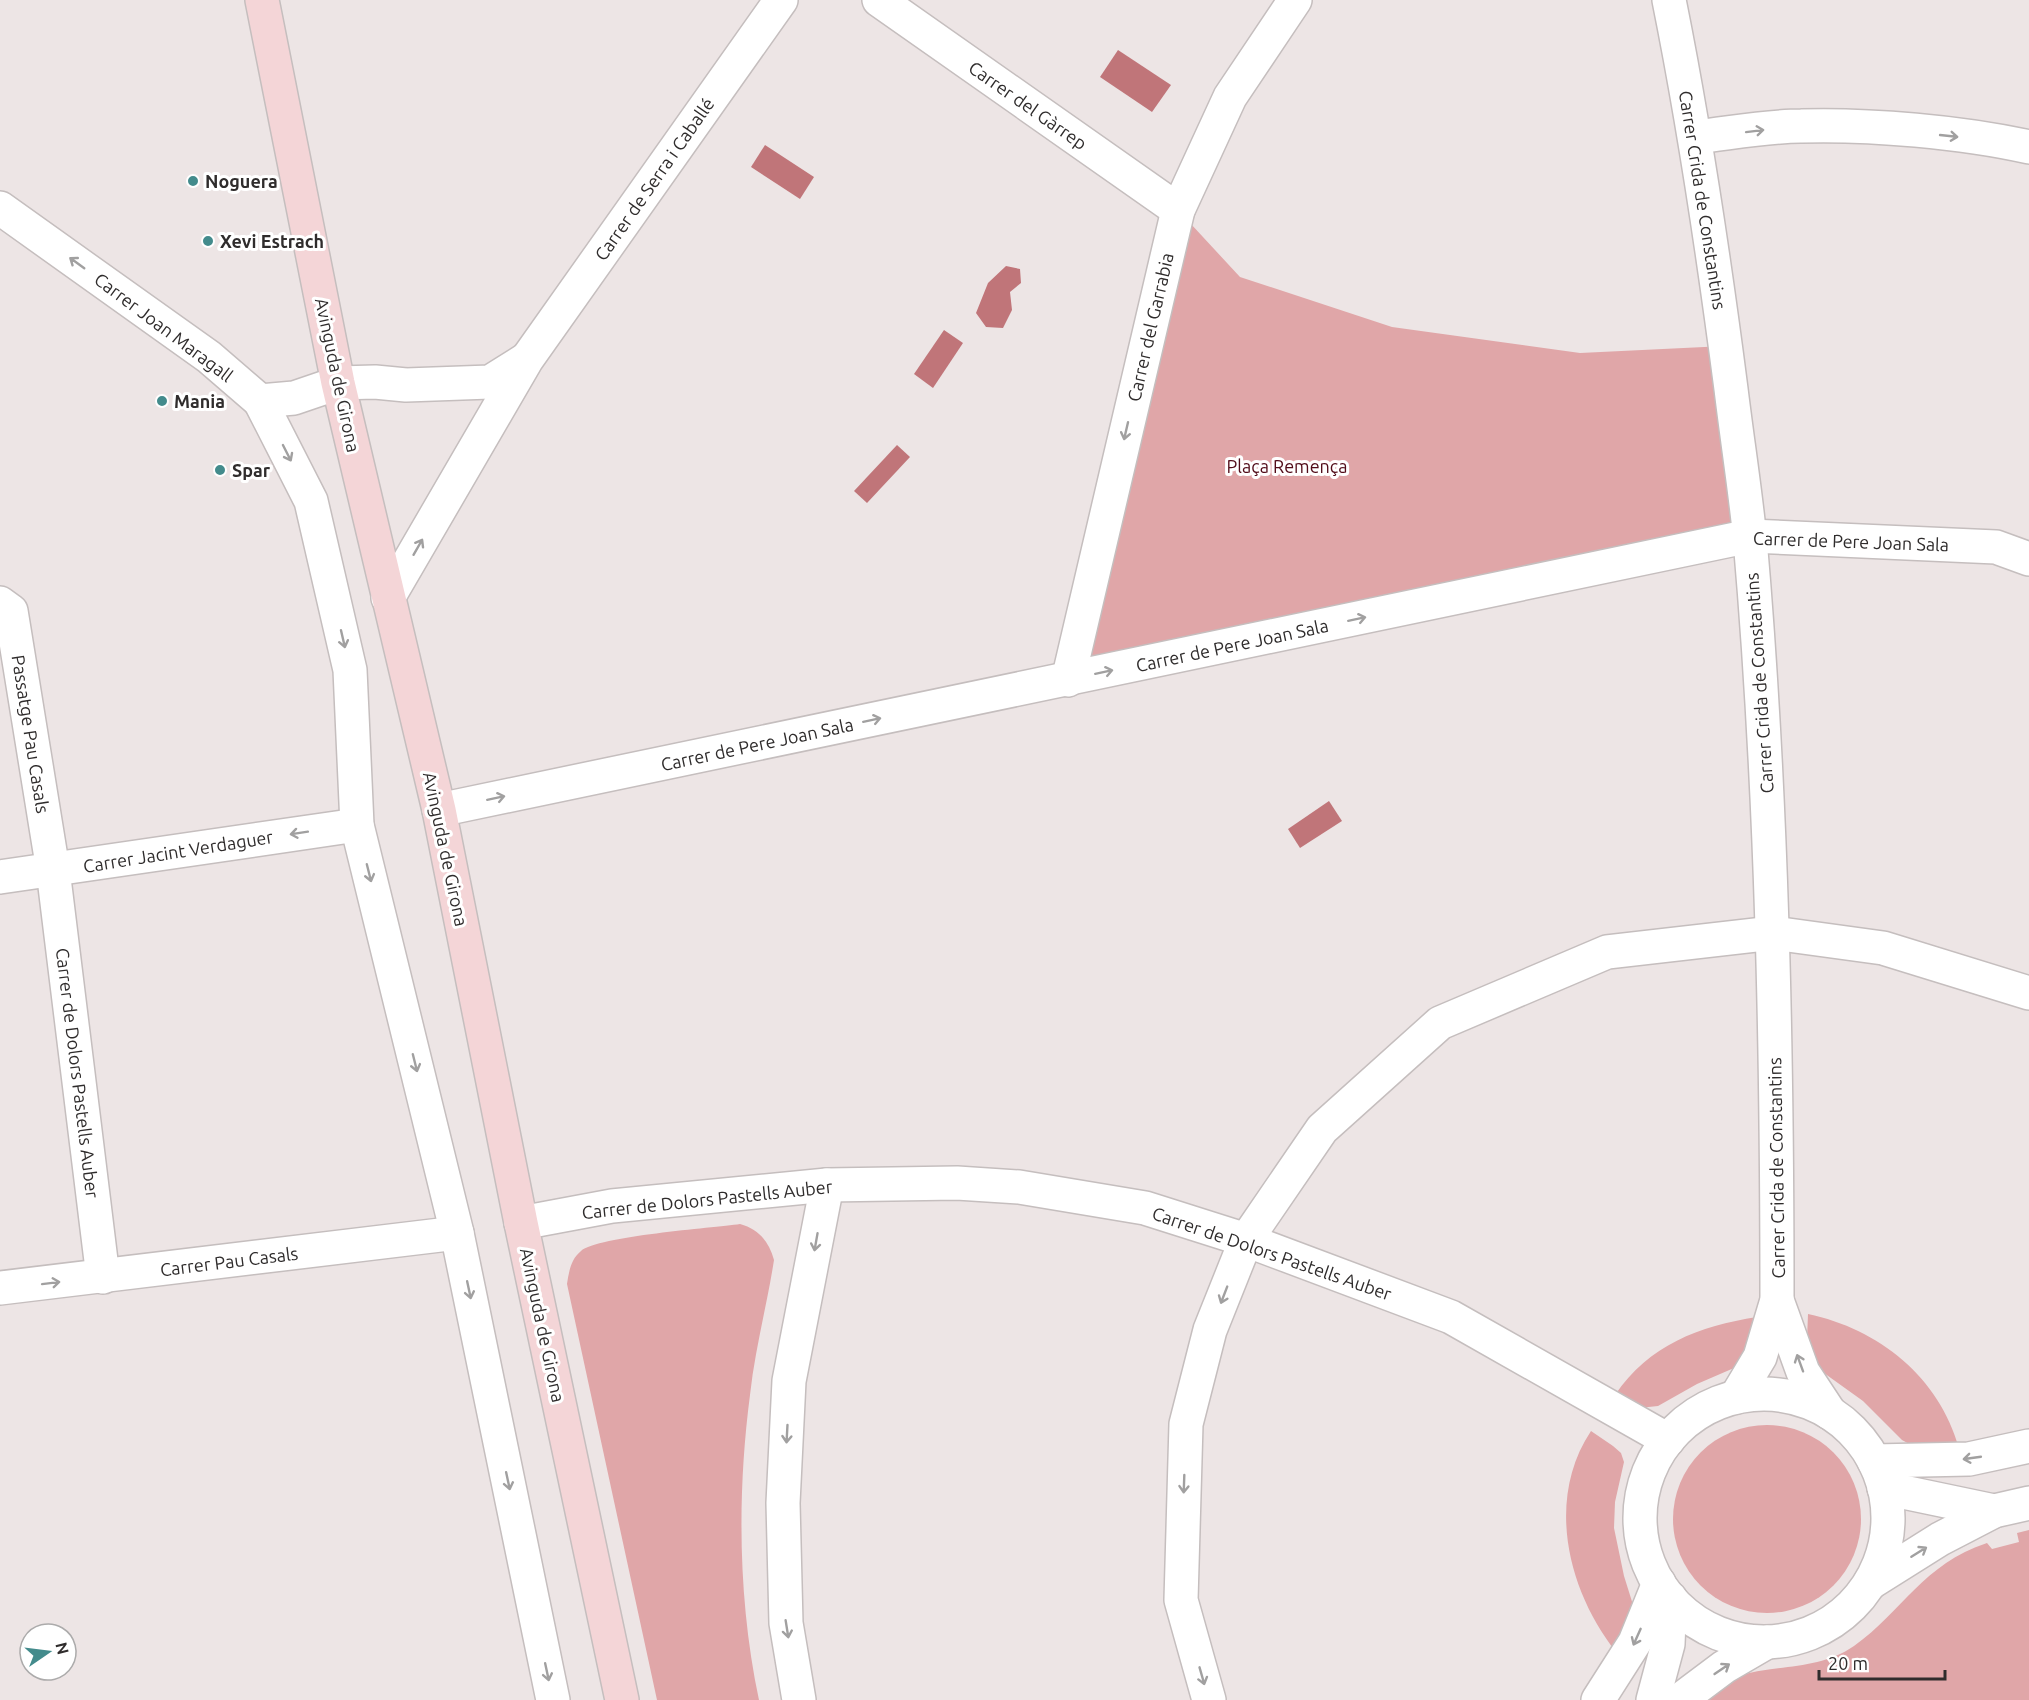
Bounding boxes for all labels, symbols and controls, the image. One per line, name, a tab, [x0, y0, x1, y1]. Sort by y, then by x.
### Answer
street label: Carrer del Gàrrep	[965, 57, 1091, 153]
street label: Carrer Crida de Constantins	[1676, 89, 1730, 311]
street label: Carrer de Serra i Caballé	[590, 94, 718, 264]
one-way arrow	[1744, 125, 1764, 136]
one-way arrow	[1938, 130, 1958, 141]
place label: Noguera	[205, 171, 278, 191]
marker: Noguera	[186, 174, 200, 188]
place label: Xevi Estrach	[220, 231, 324, 251]
marker: Xevi Estrach	[201, 234, 215, 248]
street label: Carrer del Garrabia	[1123, 251, 1177, 403]
one-way arrow	[70, 257, 86, 269]
street label: Carrer Joan Maragall	[91, 269, 237, 386]
street label: Avinguda de Girona	[312, 296, 364, 454]
place label: Mania	[174, 391, 225, 411]
marker: Mania	[155, 394, 169, 408]
one-way arrow	[1120, 420, 1131, 440]
one-way arrow	[281, 444, 293, 462]
park label: Plaça Remença	[1227, 456, 1347, 476]
place label: Spar	[232, 460, 271, 480]
marker: Spar	[213, 463, 227, 477]
street label: Carrer de Pere Joan Sala	[1753, 528, 1949, 554]
one-way arrow	[412, 539, 424, 556]
street label: Carrer Crida de Constantins	[1741, 572, 1777, 794]
one-way arrow	[1347, 613, 1366, 624]
street label: Carrer de Pere Joan Sala	[1134, 615, 1330, 675]
one-way arrow	[337, 629, 349, 648]
street label: Passatge Pau Casals	[9, 653, 53, 815]
one-way arrow	[1094, 666, 1114, 677]
street label: Carrer de Pere Joan Sala	[659, 714, 855, 774]
one-way arrow	[862, 714, 882, 725]
street label: Avinguda de Girona	[420, 770, 472, 928]
one-way arrow	[486, 792, 506, 803]
street label: Carrer Jacint Verdaguer	[82, 826, 274, 876]
one-way arrow	[289, 828, 309, 839]
one-way arrow	[363, 863, 375, 882]
street label: Carrer de Dolors Pastells Auber	[53, 947, 103, 1199]
one-way arrow	[410, 1053, 422, 1072]
street label: Carrer Crida de Constantins	[1764, 1057, 1788, 1279]
street label: Carrer de Dolors Pastells Auber	[581, 1176, 833, 1222]
street label: Carrer de Dolors Pastells Auber	[1150, 1203, 1395, 1304]
one-way arrow	[810, 1232, 821, 1251]
street label: Carrer Pau Casals	[159, 1243, 299, 1279]
street label: Avinguda de Girona	[517, 1246, 569, 1404]
one-way arrow	[41, 1277, 61, 1288]
one-way arrow	[464, 1280, 475, 1300]
one-way arrow	[1218, 1285, 1229, 1303]
one-way arrow	[1793, 1355, 1804, 1373]
one-way arrow	[781, 1424, 792, 1444]
one-way arrow	[1962, 1452, 1982, 1463]
one-way arrow	[503, 1471, 514, 1491]
one-way arrow	[1179, 1473, 1190, 1493]
one-way arrow	[1910, 1546, 1927, 1558]
one-way arrow	[782, 1619, 793, 1639]
north arrow	[18, 1622, 78, 1682]
one-way arrow	[1631, 1627, 1642, 1645]
text: N	[52, 1640, 73, 1656]
scale bar	[1819, 1643, 1945, 1681]
text: 20 m	[1828, 1653, 1868, 1673]
one-way arrow	[542, 1662, 553, 1682]
one-way arrow	[1714, 1663, 1730, 1675]
one-way arrow	[1197, 1666, 1208, 1685]

